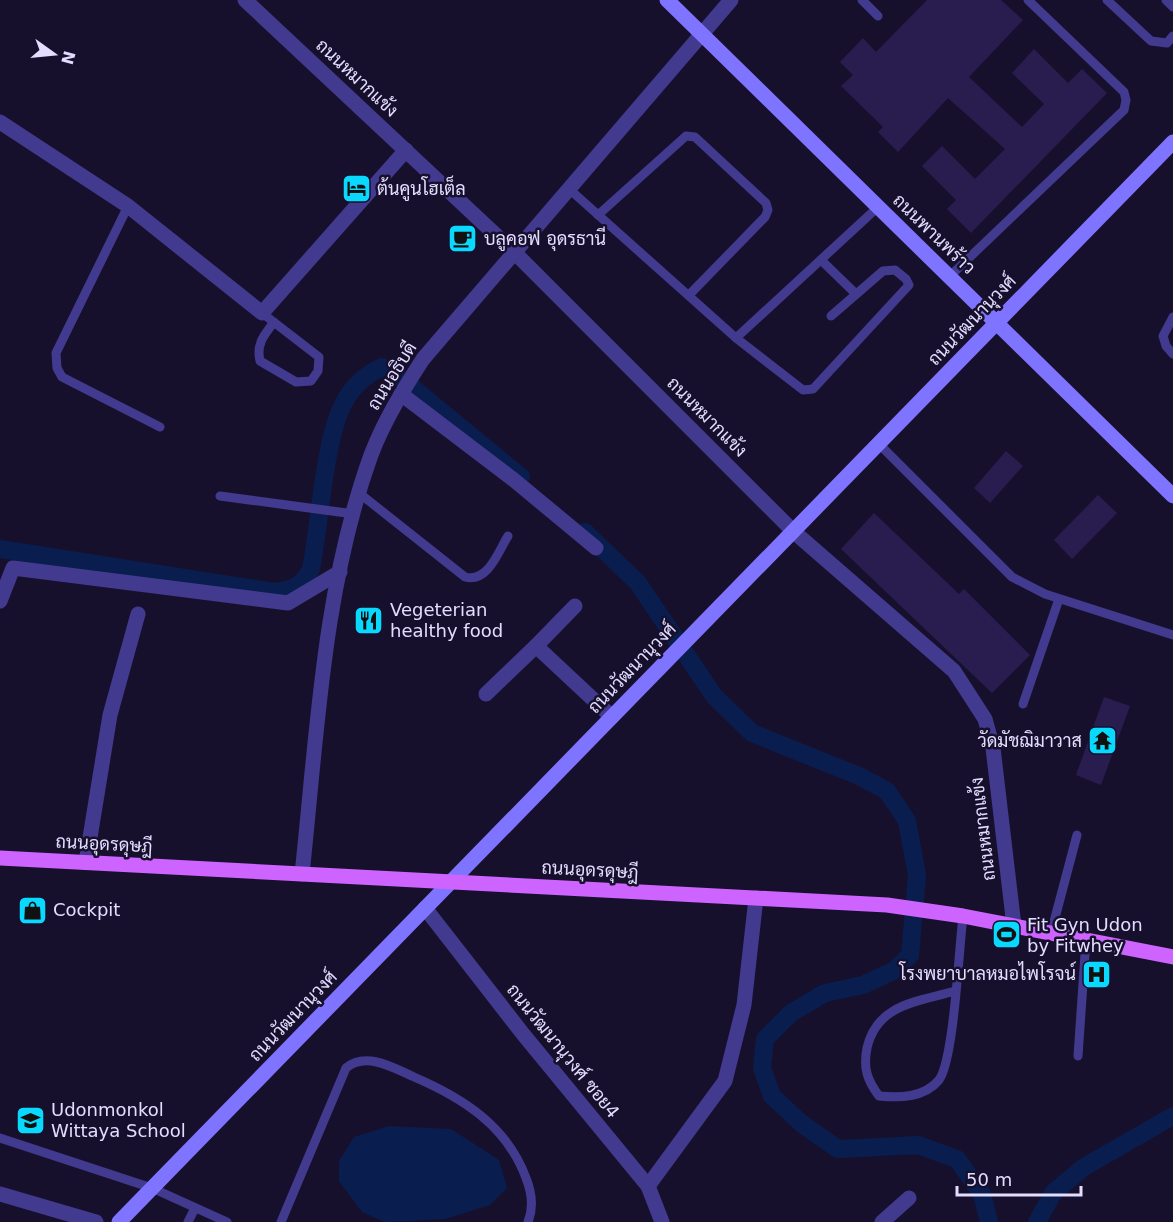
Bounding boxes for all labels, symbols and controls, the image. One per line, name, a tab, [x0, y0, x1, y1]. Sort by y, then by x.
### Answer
north arrow	[24, 24, 84, 84]
street label: ถนนหมากแข้ง	[312, 34, 403, 121]
text: N	[57, 49, 79, 67]
hotel icon: ต้นคูนโฮเต็ล	[340, 173, 372, 205]
place label: ต้นคูนโฮเต็ล	[377, 175, 466, 202]
street label: ถนนพานพร้าว	[889, 188, 981, 278]
cafe icon: บลูคอฟ อุดรธานี	[447, 223, 479, 255]
place label: บลูคอฟ อุดรธานี	[484, 226, 606, 252]
street label: ถนนวัฒนานุวงศ์	[922, 269, 1021, 371]
street label: ถนนอธิบดี	[361, 337, 421, 414]
street label: ถนนหมากแข้ง	[663, 372, 752, 461]
place label: Vegeterian healthy food	[390, 599, 503, 641]
restaurant icon: Vegeterian healthy food	[353, 604, 385, 636]
street label: ถนนวัฒนานุวงศ์	[582, 617, 681, 719]
temple icon: วัดมัชฌิมาวาส	[1087, 725, 1119, 757]
place label: วัดมัชฌิมาวาส	[977, 730, 1082, 751]
street label: ถนนหมากแข้ง	[965, 776, 999, 882]
street label: ถนนอุดรดุษฎี	[55, 828, 153, 859]
street label: ถนนอุดรดุษฎี	[541, 854, 639, 885]
shop icon: Cockpit	[16, 894, 48, 926]
place label: Cockpit	[53, 899, 120, 920]
place label: Fit Gyn Udon by Fitwhey	[1027, 914, 1143, 956]
sports icon: Fit Gyn Udon by Fitwhey	[990, 919, 1022, 951]
hospital icon: โรงพยาบาลหมอไพโรจน์	[1081, 958, 1113, 990]
place label: โรงพยาบาลหมอไพโรจน์	[898, 961, 1076, 984]
street label: ถนนวัฒนานุวงศ์	[243, 965, 342, 1067]
street label: ถนนวัฒนานุวงศ์ ซอย4	[501, 978, 626, 1123]
place label: Udonmonkol Wittaya School	[51, 1099, 186, 1141]
school or university icon: Udonmonkol Wittaya School	[14, 1104, 46, 1136]
scale bar	[957, 1159, 1082, 1197]
text: 50 m	[966, 1169, 1012, 1190]

